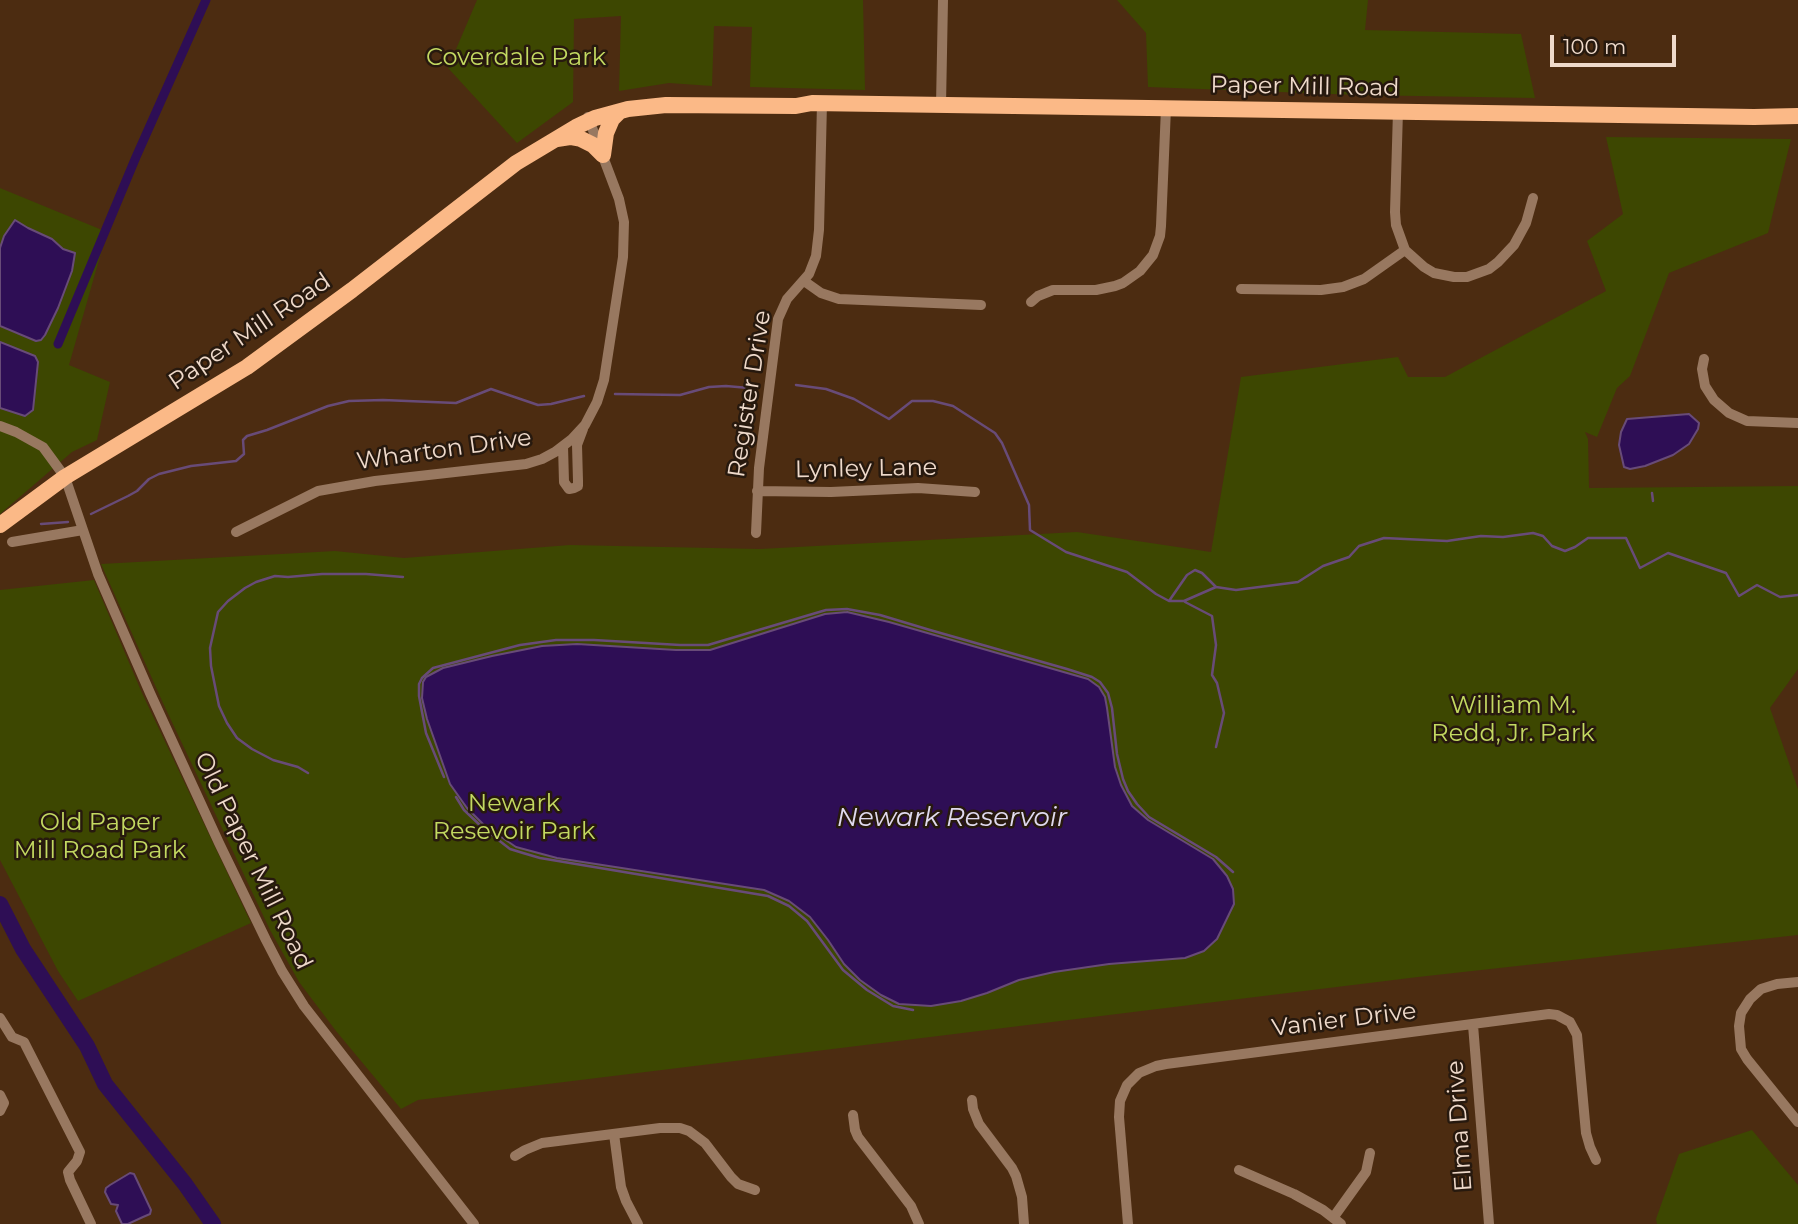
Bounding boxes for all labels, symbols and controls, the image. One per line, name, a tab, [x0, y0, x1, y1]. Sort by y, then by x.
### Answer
scale bar	[1553, 21, 1679, 65]
text: 100 m	[1563, 34, 1626, 59]
park label: Coverdale Park	[426, 44, 606, 72]
street label: Paper Mill Road	[1210, 71, 1400, 103]
street label: Paper Mill Road	[164, 267, 336, 397]
street label: Register Drive	[723, 308, 777, 480]
street label: Wharton Drive	[355, 423, 533, 477]
street label: Lynley Lane	[795, 453, 937, 485]
park label: William M. Redd, Jr. Park	[1431, 692, 1595, 748]
street label: Old Paper Mill Road	[188, 748, 318, 974]
park label: Newark Resevoir Park	[433, 790, 595, 846]
water label: Newark Reservoir	[837, 802, 1067, 834]
park label: Old Paper Mill Road Park	[14, 809, 186, 865]
street label: Vanier Drive	[1270, 997, 1418, 1043]
street label: Elma Drive	[1441, 1060, 1479, 1192]

